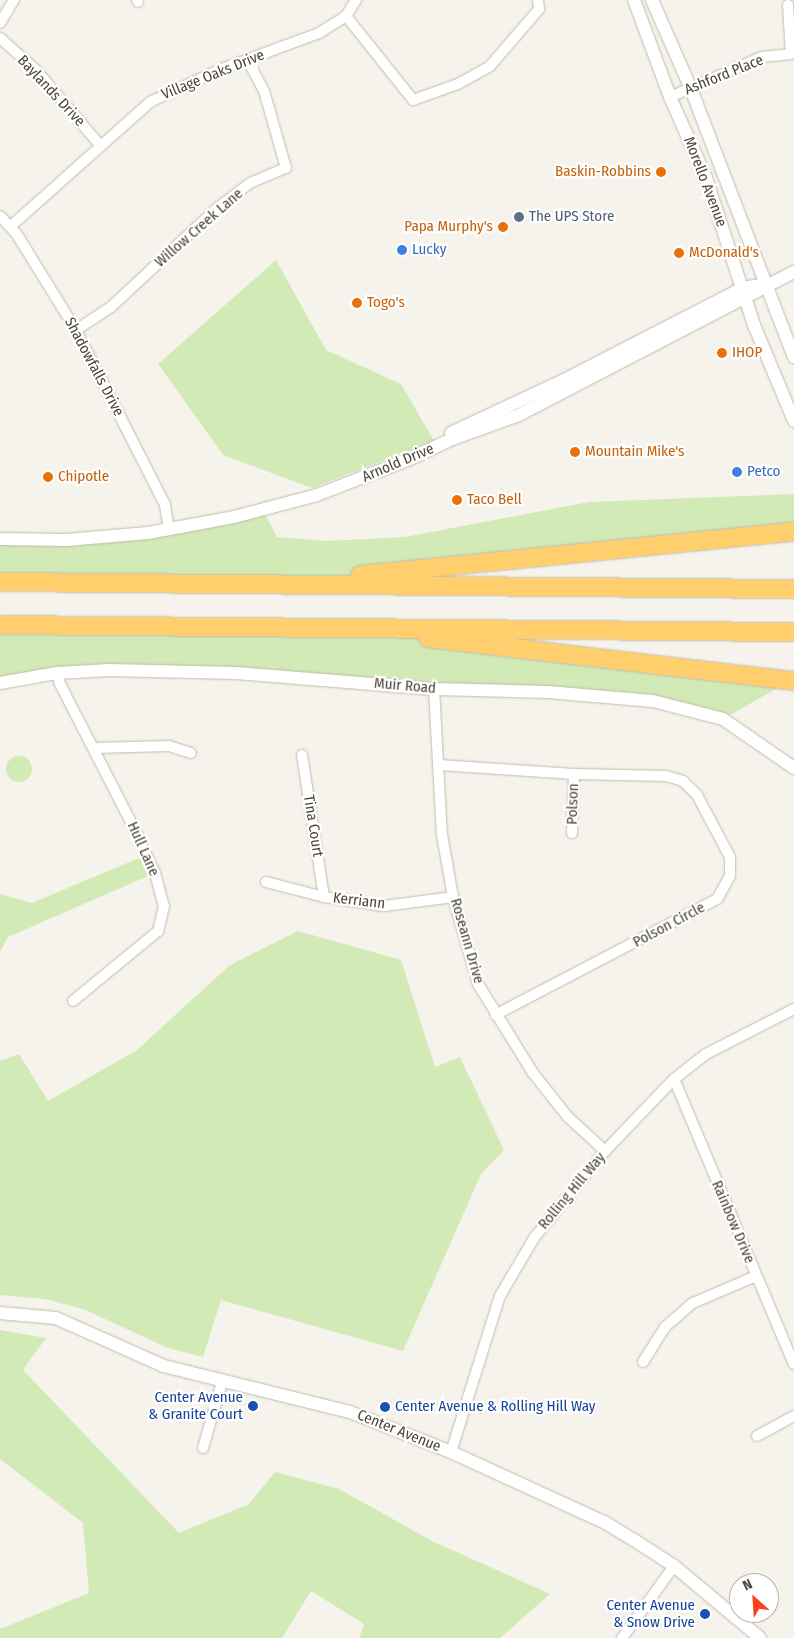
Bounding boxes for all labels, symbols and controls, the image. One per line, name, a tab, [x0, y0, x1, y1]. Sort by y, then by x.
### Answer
street label: Village Oaks Drive	[159, 46, 267, 104]
street label: Ashford Place	[682, 51, 766, 99]
street label: Baylands Drive	[13, 52, 89, 130]
street label: Morello Avenue	[680, 134, 730, 230]
place label: Baskin-Robbins	[555, 163, 651, 181]
marker: Baskin-Robbins	[655, 166, 667, 178]
street label: Willow Creek Lane	[151, 185, 247, 271]
place label: The UPS Store	[529, 208, 614, 226]
marker: The UPS Store	[513, 211, 525, 223]
place label: Papa Murphy's	[404, 218, 493, 236]
marker: Papa Murphy's	[497, 221, 509, 233]
place label: Lucky	[412, 241, 446, 259]
marker: Lucky	[396, 244, 408, 256]
place label: McDonald's	[689, 244, 759, 262]
marker: McDonald's	[673, 247, 685, 259]
place label: Togo's	[367, 294, 405, 312]
marker: Togo's	[351, 297, 363, 309]
street label: Shadowfalls Drive	[60, 314, 128, 420]
place label: IHOP	[732, 344, 762, 362]
marker: IHOP	[716, 347, 728, 359]
street label: Arnold Drive	[359, 440, 437, 486]
place label: Mountain Mike's	[585, 443, 685, 461]
marker: Mountain Mike's	[569, 446, 581, 458]
place label: Petco	[747, 463, 781, 481]
marker: Petco	[731, 466, 743, 478]
place label: Chipotle	[58, 468, 109, 486]
marker: Chipotle	[42, 471, 54, 483]
place label: Taco Bell	[467, 491, 522, 509]
marker: Taco Bell	[451, 494, 463, 506]
street label: Muir Road	[373, 674, 437, 698]
street label: Polson	[563, 783, 583, 825]
street label: Tina Court	[299, 794, 327, 858]
street label: Hull Lane	[123, 819, 163, 879]
street label: Kerriann	[332, 889, 386, 913]
street label: Roseann Drive	[446, 896, 488, 986]
street label: Polson Circle	[630, 899, 708, 951]
street label: Rolling Hill Way	[535, 1149, 609, 1233]
street label: Rainbow Drive	[708, 1178, 758, 1266]
place label: Center Avenue & Granite Court	[148, 1388, 243, 1423]
place label: Center Avenue & Rolling Hill Way	[395, 1398, 596, 1416]
marker: Center Avenue & Granite Court	[247, 1400, 259, 1412]
marker: Center Avenue & Rolling Hill Way	[379, 1401, 391, 1413]
street label: Center Avenue	[355, 1406, 443, 1456]
north arrow	[729, 1573, 779, 1623]
text: N	[740, 1575, 755, 1594]
place label: Center Avenue & Snow Drive	[606, 1596, 695, 1631]
marker: Center Avenue & Snow Drive	[699, 1608, 711, 1620]

